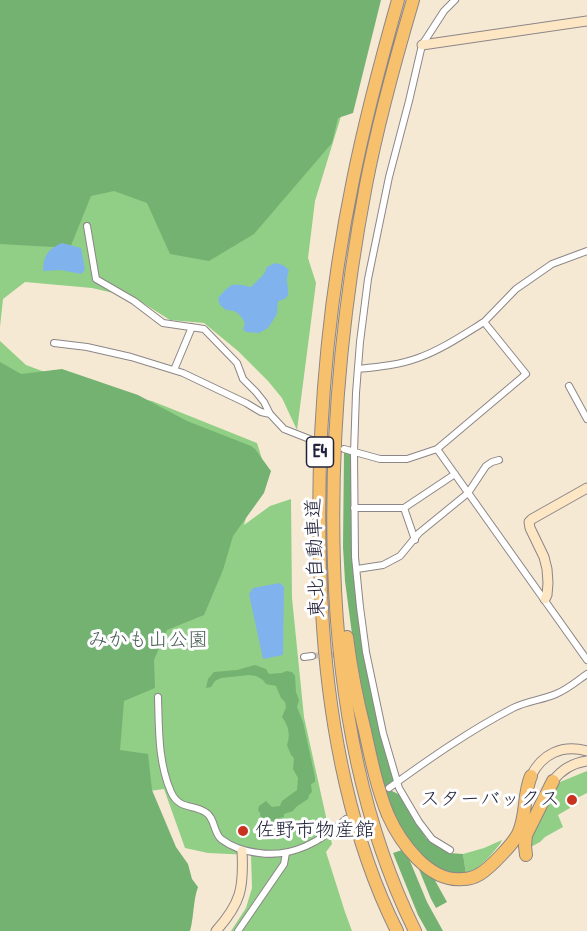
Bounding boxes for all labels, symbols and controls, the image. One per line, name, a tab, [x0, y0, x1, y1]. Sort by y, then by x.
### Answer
road number: E4	[306, 437, 334, 467]
street label: 東北自動車道	[302, 498, 330, 618]
park label: みかも山公園	[88, 629, 208, 653]
place label: スターバックス	[420, 788, 560, 812]
marker: スターバックス	[565, 793, 579, 807]
place label: 佐野市物産館	[255, 819, 375, 843]
marker: 佐野市物産館	[236, 824, 250, 838]

